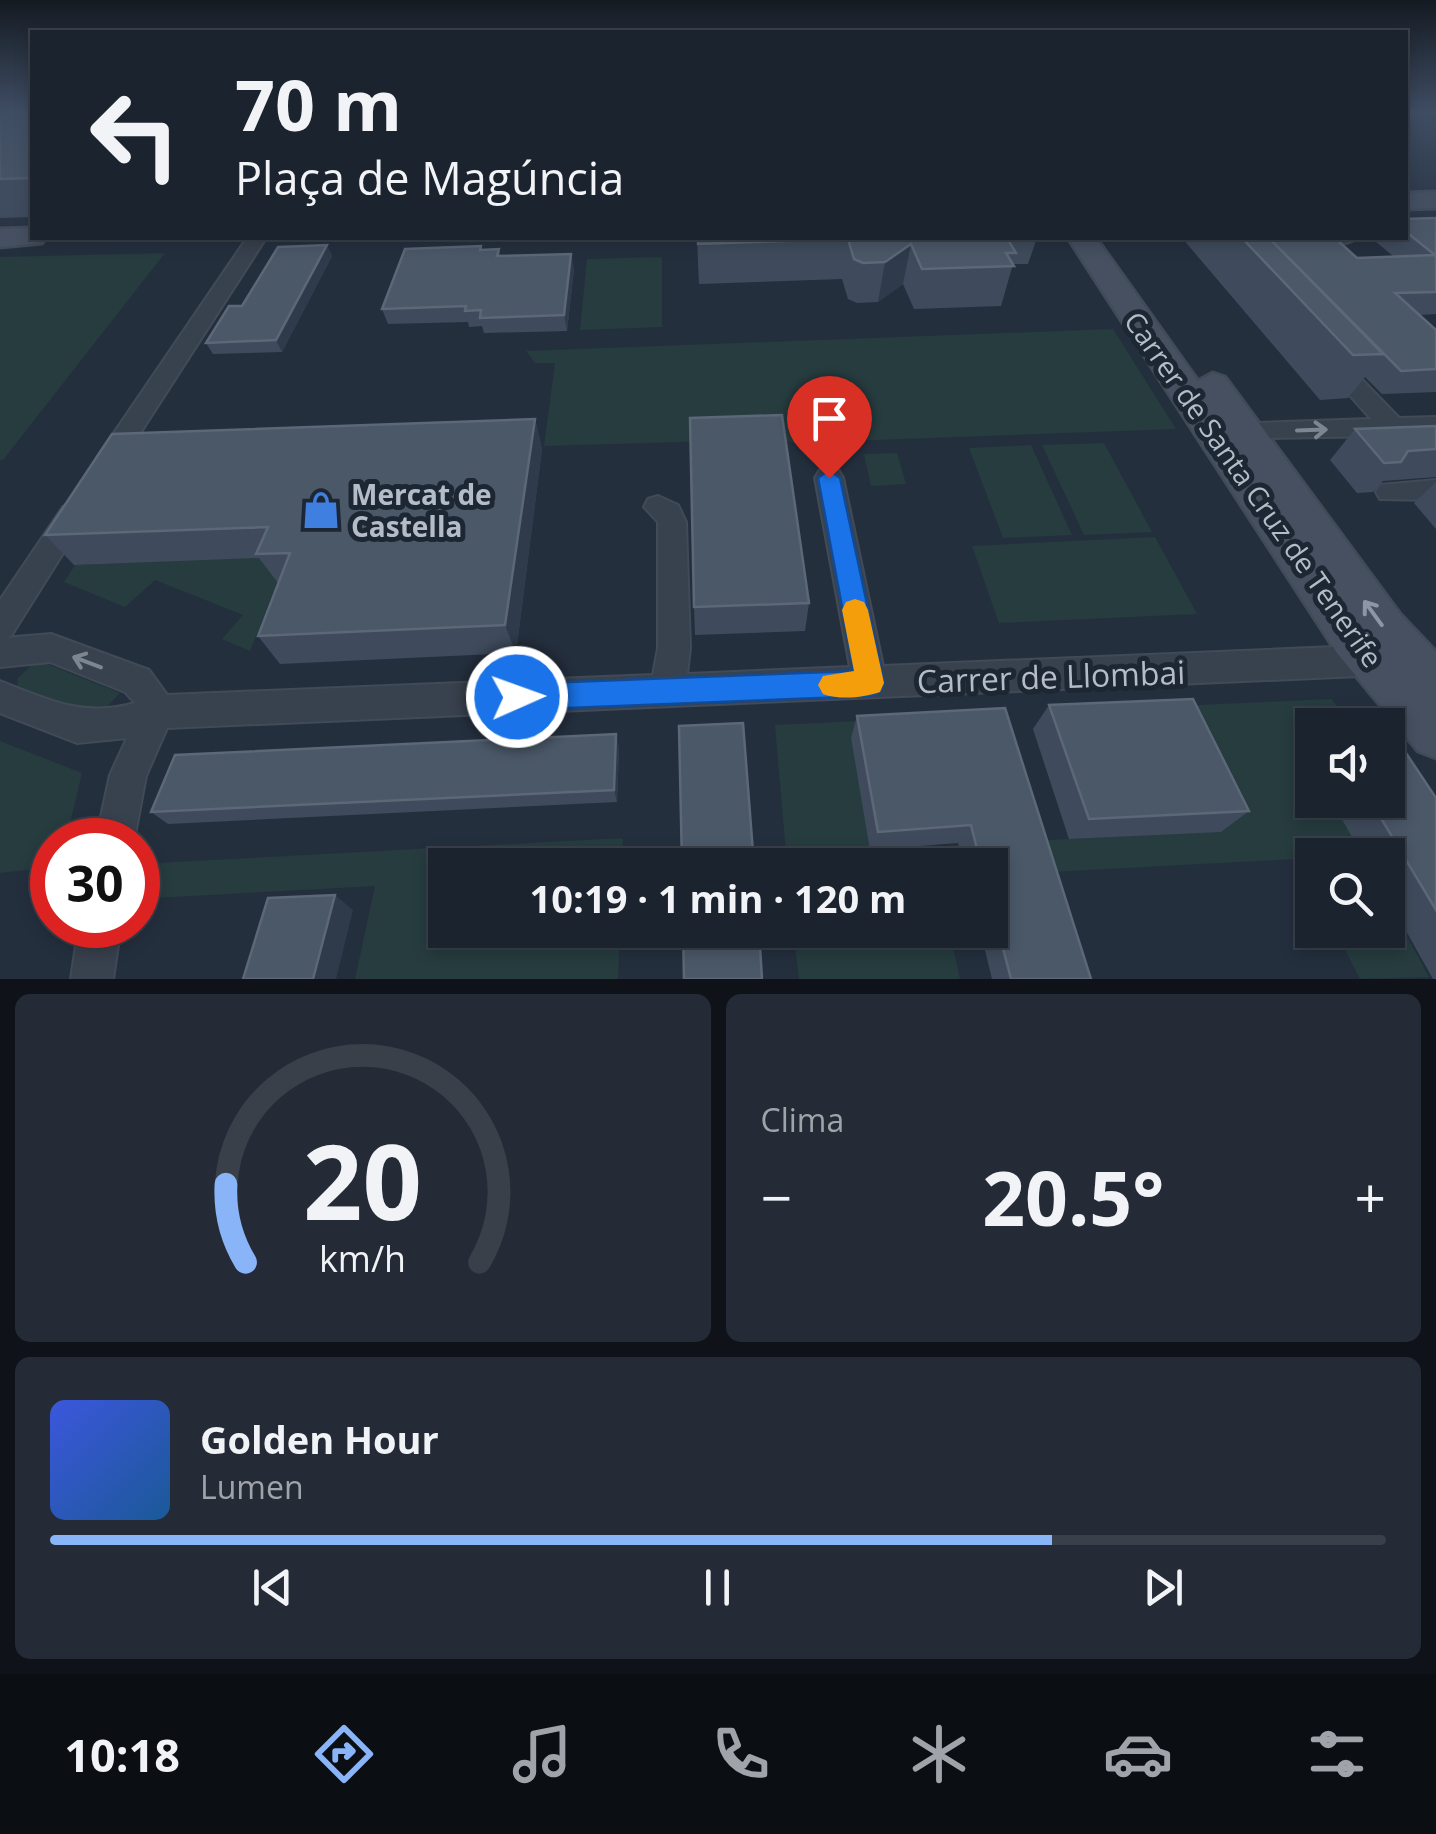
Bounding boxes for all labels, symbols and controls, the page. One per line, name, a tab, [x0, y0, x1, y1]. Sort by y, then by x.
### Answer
text: 70 m	[235, 56, 402, 152]
icon: left	[70, 70, 200, 200]
text: Plaça de Magúncia	[235, 147, 624, 208]
street label: Carrer de Santa Cruz de Tenerife	[1116, 304, 1392, 674]
pin	[787, 376, 872, 479]
icon: arrive	[802, 391, 857, 446]
one-way arrow	[1296, 421, 1328, 440]
place label: Mercat de Castella	[351, 475, 492, 545]
shop icon: Mercat de Castella	[300, 489, 342, 531]
one-way arrow	[1363, 599, 1384, 627]
position arrow	[465, 645, 569, 749]
street label: Carrer de Llombai	[916, 650, 1186, 702]
one-way arrow	[73, 652, 103, 670]
map controls	[1295, 708, 1405, 948]
button: sound	[1295, 708, 1405, 818]
speed limit sign: 30	[30, 818, 160, 948]
button: search	[1295, 838, 1405, 948]
text: 10:19 · 1 min · 120 m	[530, 872, 906, 924]
text: Clima	[761, 1098, 844, 1141]
text: 20	[303, 1109, 422, 1250]
text: 20.5°	[982, 1146, 1164, 1248]
text: −	[761, 1159, 792, 1234]
text: +	[1355, 1159, 1386, 1234]
text: km/h	[319, 1234, 406, 1282]
text: Golden Hour	[200, 1413, 439, 1465]
text: Lumen	[200, 1465, 304, 1508]
icon: previous	[245, 1560, 300, 1615]
icon: pause	[690, 1560, 745, 1615]
icon: next	[1136, 1560, 1191, 1615]
icon: directions	[309, 1719, 379, 1789]
icon: music	[507, 1719, 577, 1789]
icon: phone	[706, 1719, 776, 1789]
icon: climate	[904, 1719, 974, 1789]
icon: car	[1103, 1719, 1173, 1789]
icon: filters	[1302, 1719, 1372, 1789]
text: 10:18	[64, 1724, 180, 1785]

